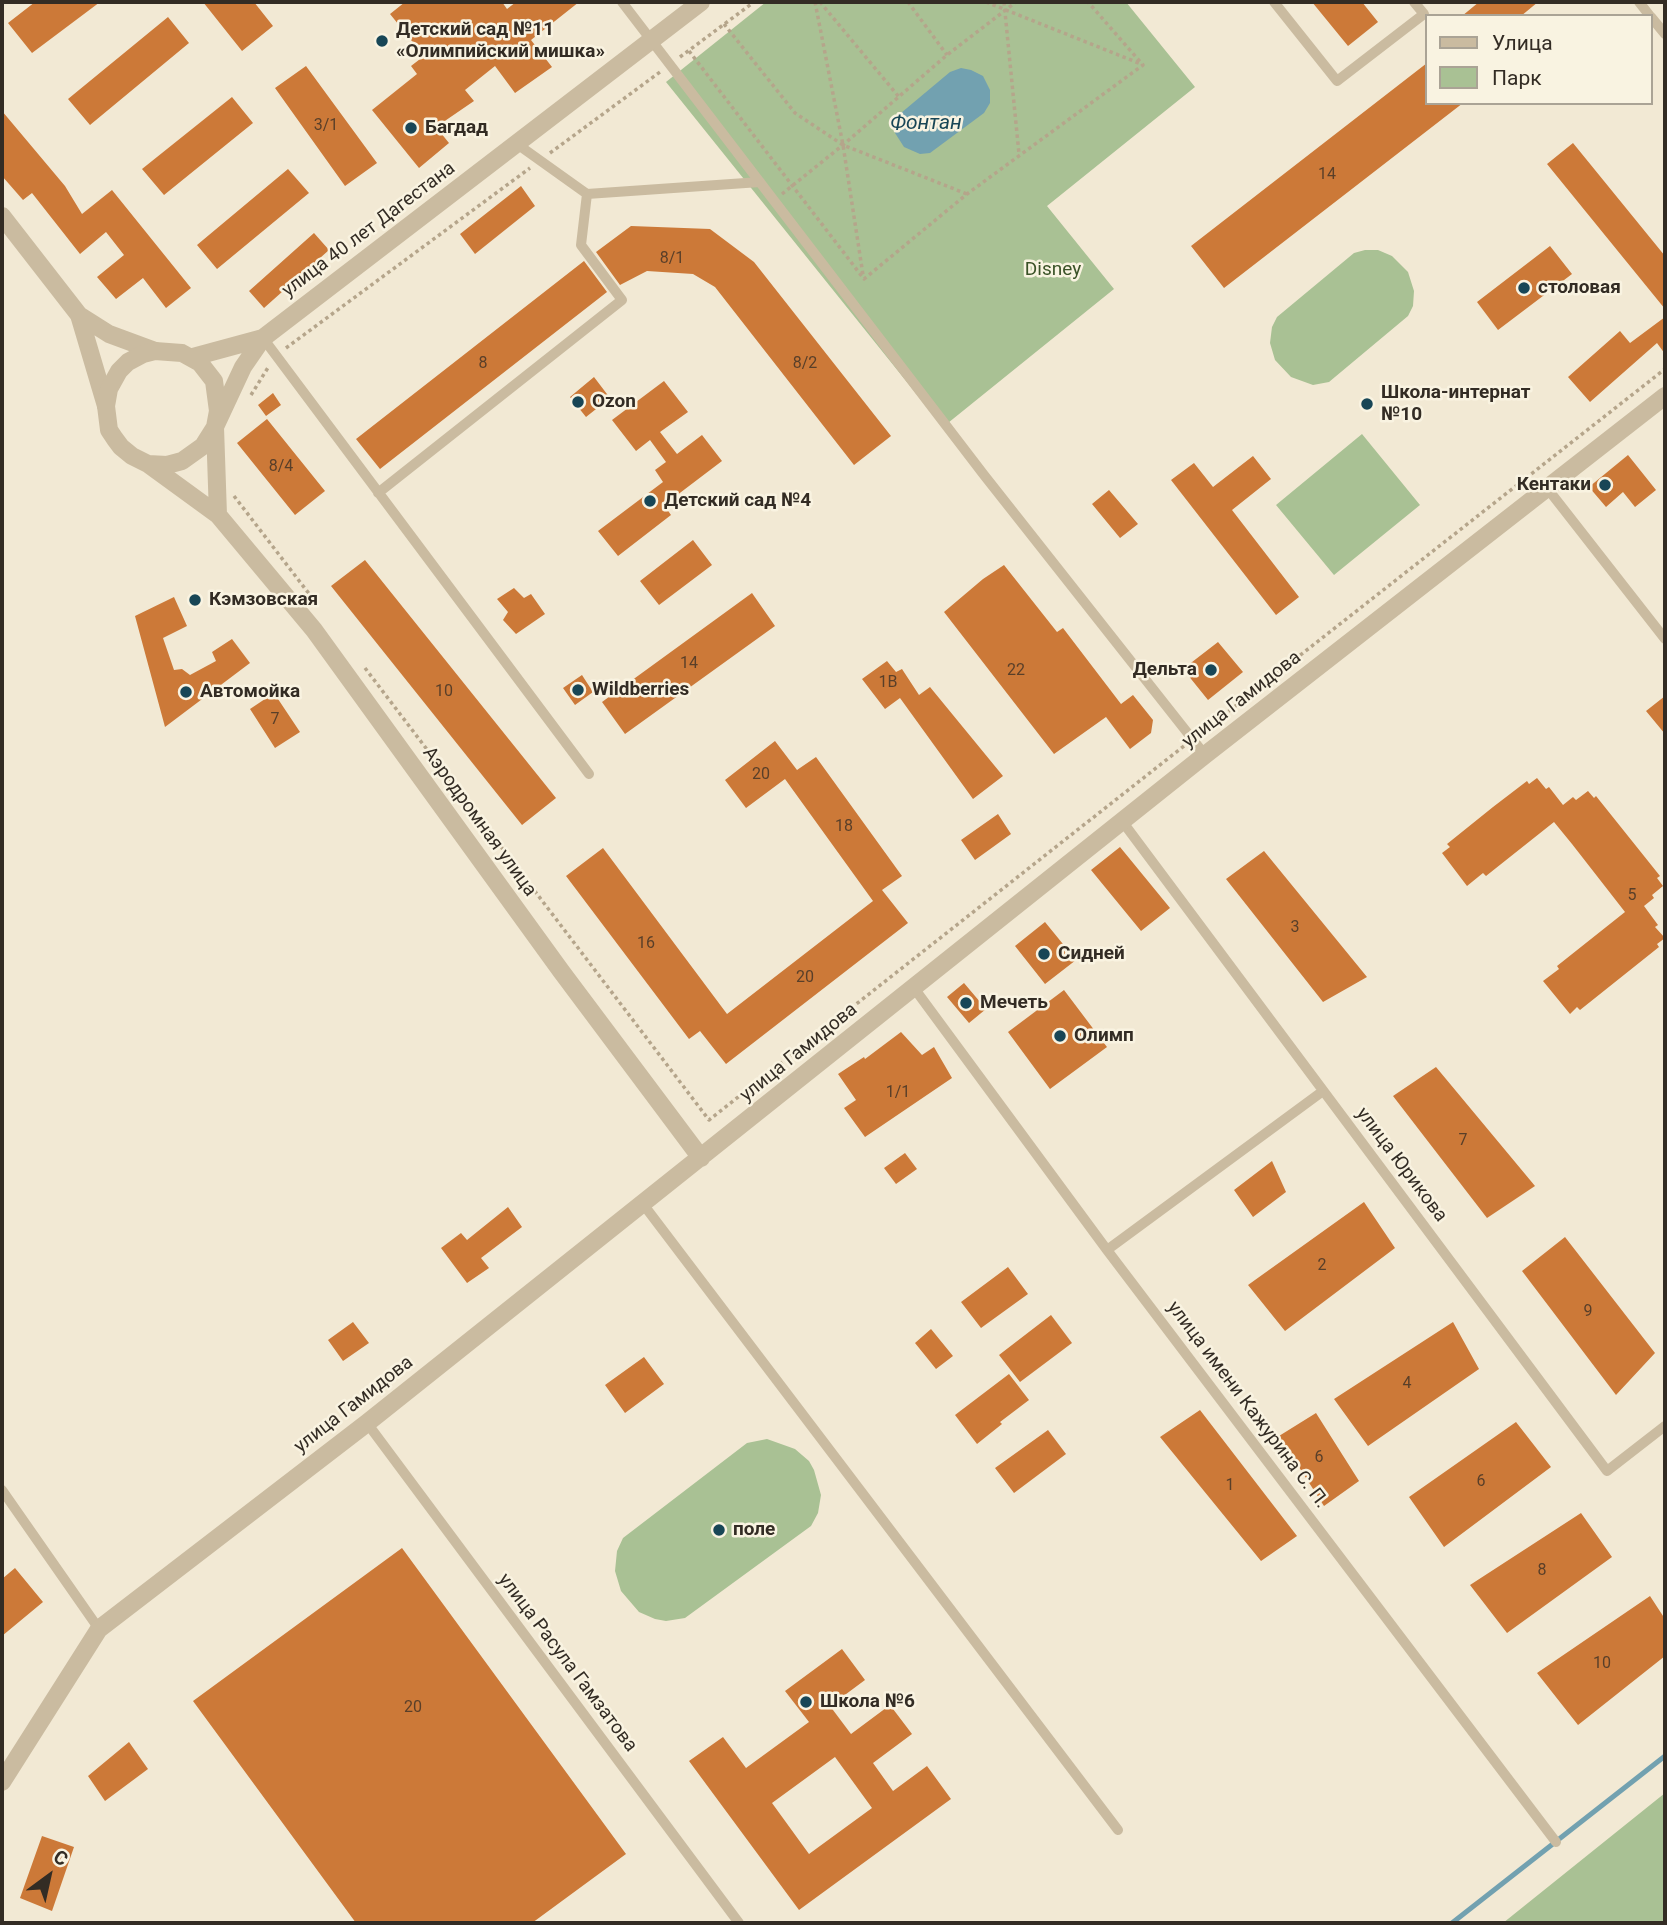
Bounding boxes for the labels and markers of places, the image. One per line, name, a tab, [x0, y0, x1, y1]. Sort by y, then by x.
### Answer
place label: Детский сад №11 «Олимпийский мишка»	[396, 19, 605, 63]
marker: Детский сад №11 «Олимпийский мишка»	[374, 33, 390, 49]
place label: Багдад	[425, 117, 488, 139]
marker: Багдад	[403, 120, 419, 136]
place label: столовая	[1538, 277, 1621, 299]
marker: столовая	[1516, 280, 1532, 296]
place label: Школа-интернат №10	[1381, 382, 1530, 426]
place label: Ozon	[592, 391, 636, 413]
marker: Ozon	[570, 394, 586, 410]
marker: Школа-интернат №10	[1359, 396, 1375, 412]
place label: Кентаки	[1517, 474, 1591, 496]
marker: Кентаки	[1597, 477, 1613, 493]
place label: Детский сад №4	[664, 490, 811, 512]
marker: Детский сад №4	[642, 493, 658, 509]
place label: Кэмзовская	[209, 589, 318, 611]
marker: Кэмзовская	[187, 592, 203, 608]
place label: Дельта	[1133, 659, 1197, 681]
marker: Дельта	[1203, 662, 1219, 678]
place label: Wildberries	[592, 679, 689, 701]
place label: Автомойка	[200, 681, 300, 703]
marker: Wildberries	[570, 682, 586, 698]
marker: Автомойка	[178, 684, 194, 700]
place label: Сидней	[1058, 943, 1125, 965]
marker: Сидней	[1036, 946, 1052, 962]
place label: Мечеть	[980, 992, 1048, 1014]
marker: Мечеть	[958, 995, 974, 1011]
place label: Олимп	[1074, 1025, 1134, 1047]
marker: Олимп	[1052, 1028, 1068, 1044]
place label: поле	[733, 1519, 775, 1541]
marker: поле	[711, 1522, 727, 1538]
place label: Школа №6	[820, 1691, 915, 1713]
marker: Школа №6	[798, 1694, 814, 1710]

